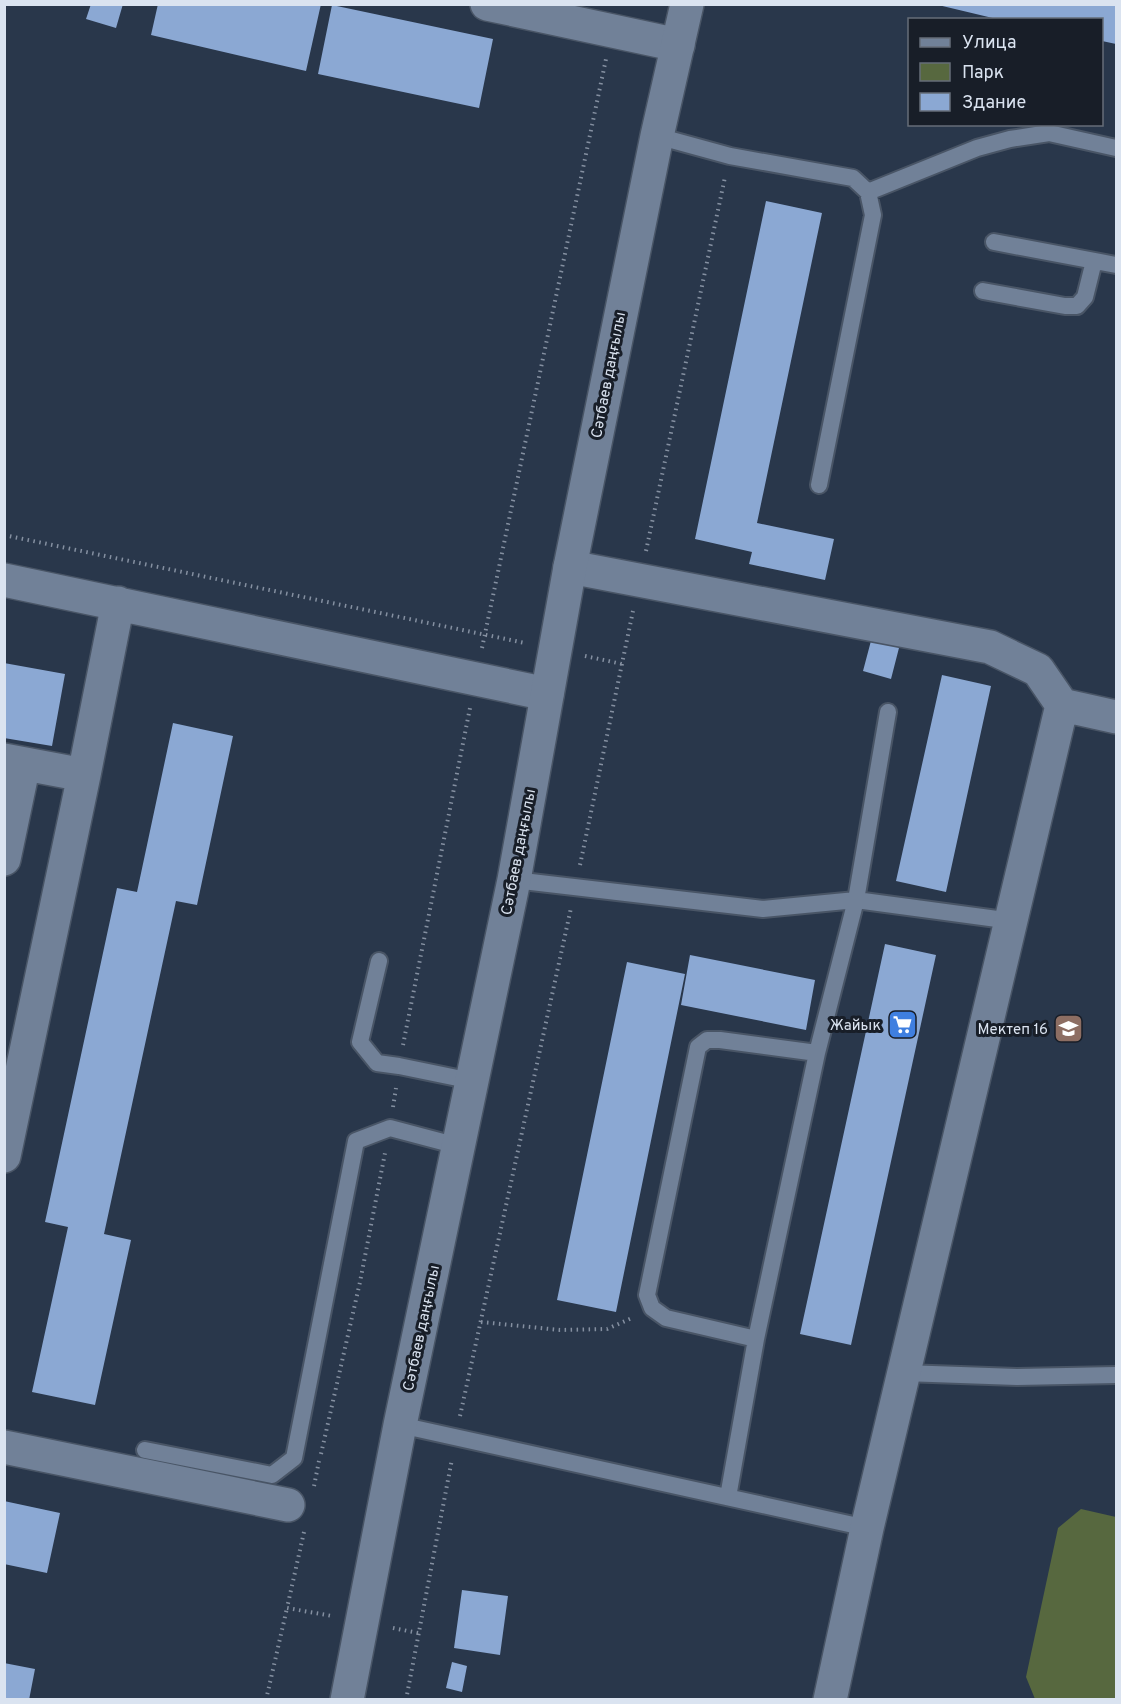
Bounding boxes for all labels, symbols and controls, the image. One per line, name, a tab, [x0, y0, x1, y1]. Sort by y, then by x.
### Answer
legend	[908, 18, 1103, 126]
text: Улица	[962, 32, 1016, 55]
text: Парк	[962, 62, 1004, 85]
text: Здание	[962, 92, 1026, 115]
street label: Сәтбаев даңғылы	[588, 311, 631, 440]
street label: Сәтбаев даңғылы	[498, 788, 541, 917]
supermarket icon: Жайык	[886, 1009, 918, 1041]
school or university icon: Мектеп 16	[1053, 1013, 1085, 1045]
place label: Жайык	[830, 1017, 881, 1036]
place label: Мектеп 16	[977, 1021, 1048, 1040]
street label: Сәтбаев даңғылы	[400, 1264, 445, 1393]

